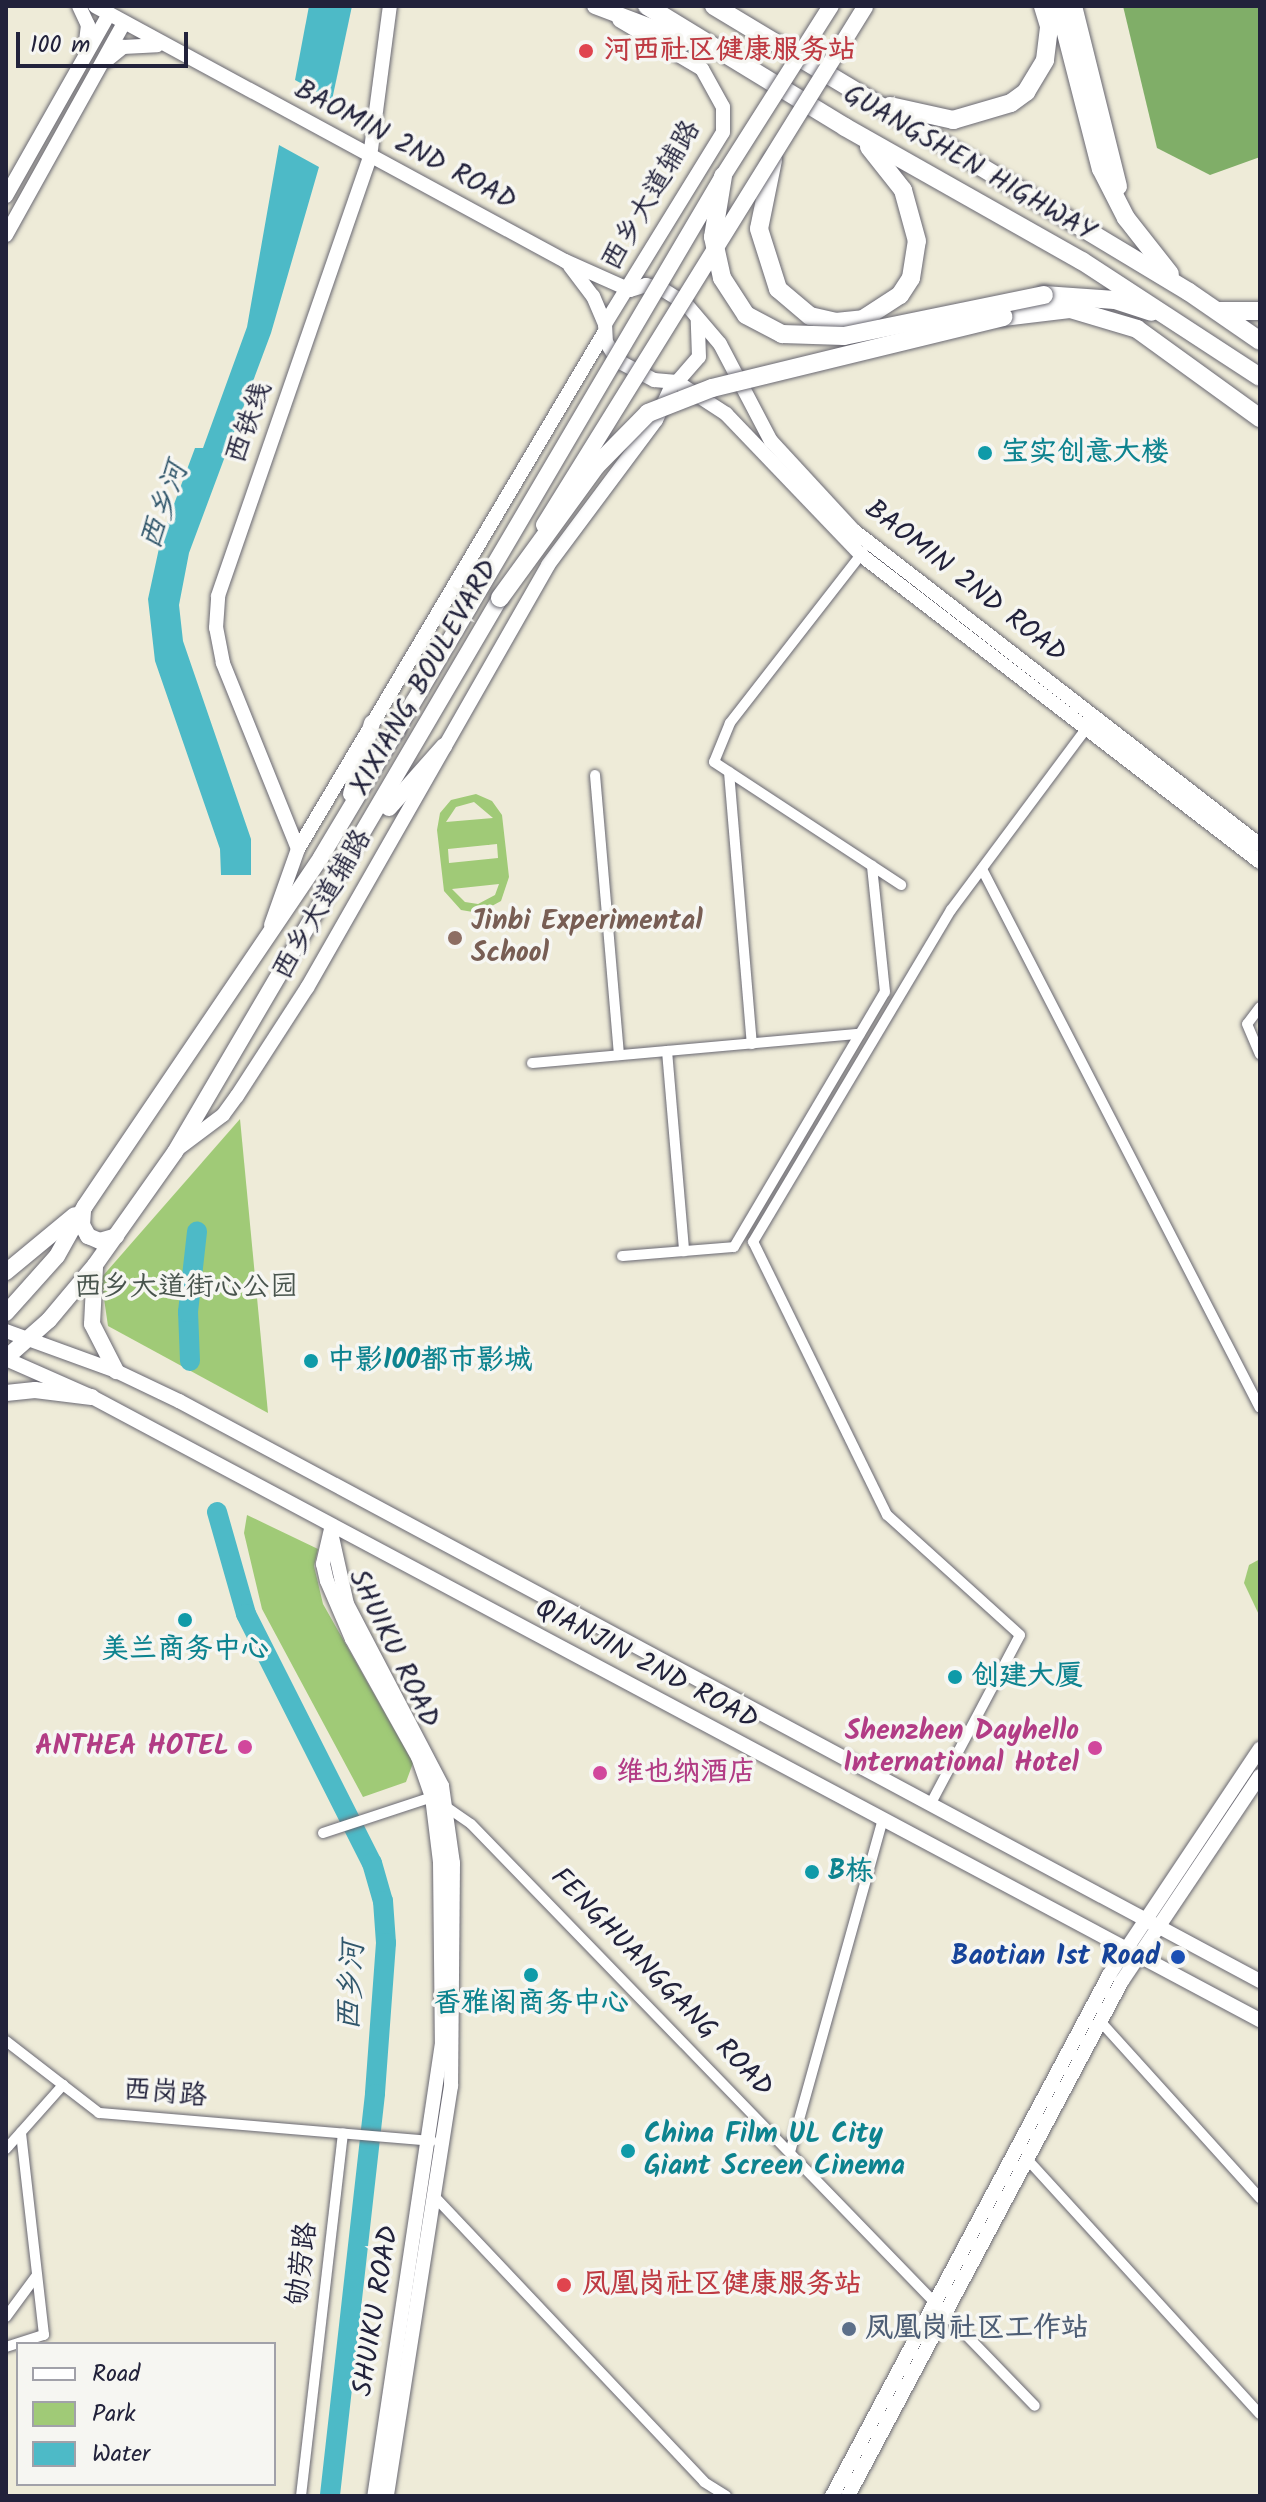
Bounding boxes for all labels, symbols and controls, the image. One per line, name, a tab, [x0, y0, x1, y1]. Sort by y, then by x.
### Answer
scale bar	[20, 16, 192, 66]
text: 100 m	[30, 26, 90, 65]
place label: 河西社区健康服务站	[604, 34, 856, 68]
marker: 河西社区健康服务站	[575, 40, 597, 62]
street label: BAOMIN 2ND ROAD	[288, 73, 522, 219]
street label: GUANGSHEN HIGHWAY	[837, 78, 1101, 250]
street label: 西乡大道辅路	[595, 115, 709, 277]
street label: 西铁线	[220, 378, 280, 468]
place label: 宝实创意大楼	[1001, 436, 1169, 470]
marker: 宝实创意大楼	[976, 444, 994, 462]
water label: 西乡河	[133, 458, 197, 554]
street label: BAOMIN 2ND ROAD	[858, 493, 1072, 671]
street label: XIXIANG BOULEVARD	[344, 554, 506, 802]
street label: 西乡大道辅路	[266, 824, 380, 986]
place label: Jinbi Experimental School	[471, 905, 703, 971]
marker: Jinbi Experimental School	[446, 929, 464, 947]
park label: 西乡大道街心公园	[74, 1271, 298, 1305]
place label: 中影100都市影城	[327, 1344, 532, 1378]
marker: 中影100都市影城	[302, 1352, 320, 1370]
street label: SHUIKU ROAD	[340, 1564, 446, 1734]
street label: QIANJIN 2ND ROAD	[529, 1592, 763, 1738]
marker: 美兰商务中心	[176, 1611, 194, 1629]
place label: 美兰商务中心	[101, 1633, 269, 1667]
place label: 创建大厦	[971, 1660, 1083, 1694]
marker: 创建大厦	[946, 1668, 964, 1686]
place label: Shenzhen Dayhello International Hotel	[843, 1715, 1079, 1781]
place label: ANTHEA HOTEL	[35, 1730, 229, 1764]
marker: ANTHEA HOTEL	[236, 1738, 254, 1756]
marker: Shenzhen Dayhello International Hotel	[1086, 1739, 1104, 1757]
place label: 维也纳酒店	[616, 1756, 756, 1790]
marker: 维也纳酒店	[591, 1764, 609, 1782]
place label: B栋	[828, 1855, 873, 1889]
street label: FENGHUANGGANG ROAD	[543, 1861, 779, 2105]
marker: B栋	[803, 1863, 821, 1881]
water label: 西乡河	[332, 1940, 372, 2032]
place label: Baotian 1st Road	[951, 1940, 1160, 1974]
marker: Baotian 1st Road	[1167, 1946, 1189, 1968]
marker: 香雅阁商务中心	[522, 1966, 540, 1984]
place label: 香雅阁商务中心	[433, 1987, 629, 2021]
street label: 西岗路	[122, 2074, 208, 2114]
place label: China Film UL City Giant Screen Cinema	[644, 2118, 905, 2184]
marker: China Film UL City Giant Screen Cinema	[619, 2142, 637, 2160]
street label: 劬劳路	[281, 2220, 325, 2308]
street label: SHUIKU ROAD	[347, 2223, 407, 2399]
place label: 凤凰岗社区健康服务站	[582, 2268, 862, 2302]
marker: 凤凰岗社区健康服务站	[553, 2274, 575, 2296]
place label: 凤凰岗社区工作站	[865, 2312, 1089, 2346]
marker: 凤凰岗社区工作站	[840, 2320, 858, 2338]
legend	[16, 2342, 276, 2486]
text: Road	[92, 2355, 140, 2394]
text: Park	[92, 2395, 136, 2434]
text: Water	[92, 2435, 150, 2474]

